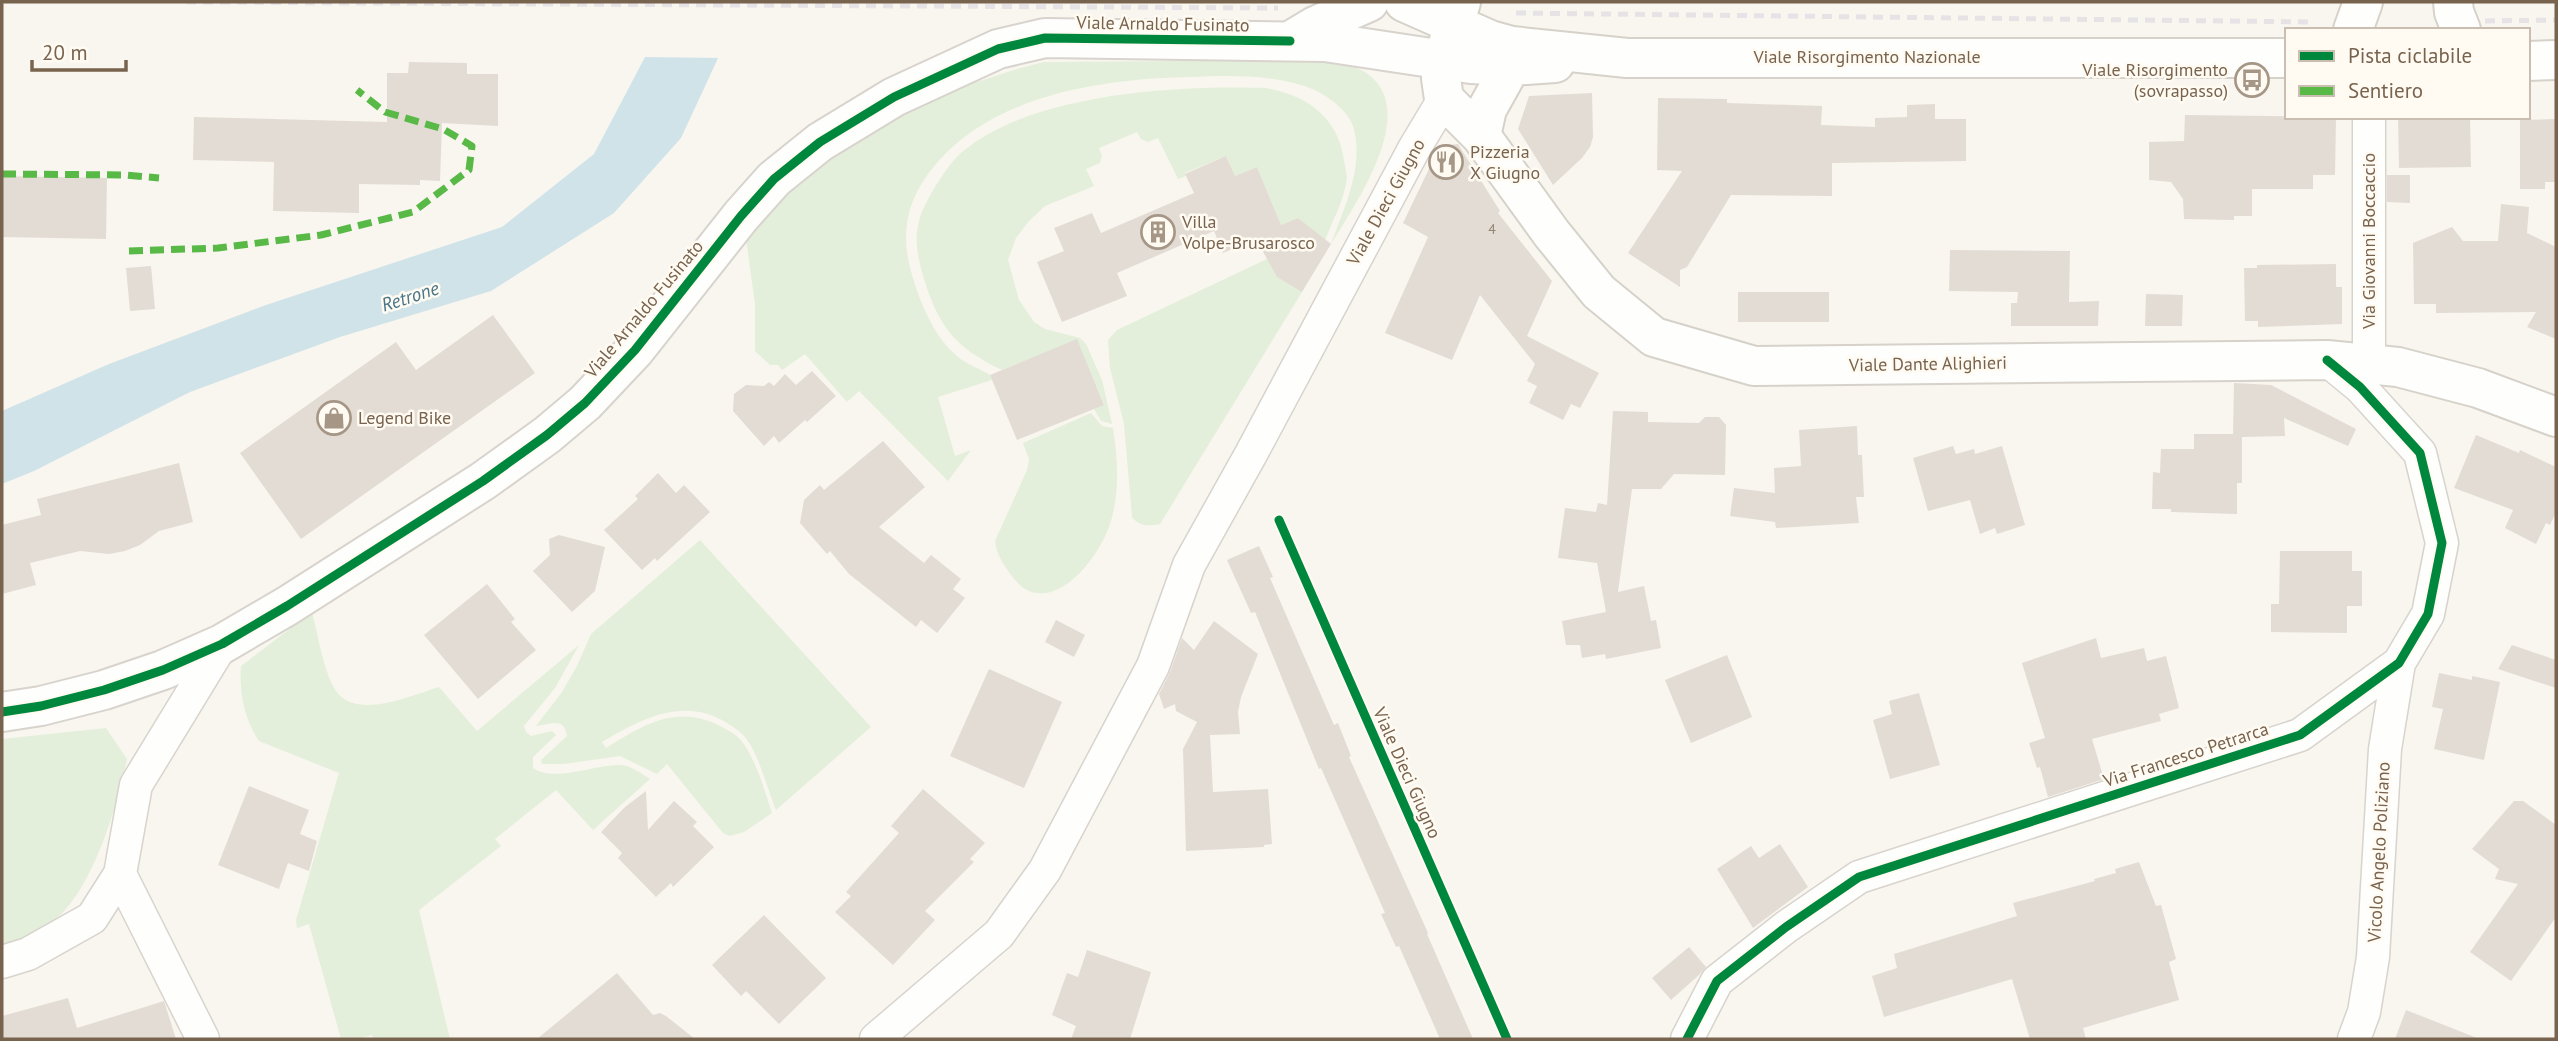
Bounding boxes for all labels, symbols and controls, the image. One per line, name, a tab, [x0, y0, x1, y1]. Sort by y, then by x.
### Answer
street label: Viale Arnaldo Fusinato	[1075, 10, 1250, 37]
scale bar	[32, 28, 126, 72]
legend	[2285, 28, 2530, 119]
text: 20 m	[42, 39, 88, 66]
text: Pista ciclabile	[2348, 42, 2472, 69]
street label: Viale Risorgimento Nazionale	[1752, 45, 1981, 68]
place label: Viale Risorgimento (sovrapasso)	[2081, 58, 2228, 102]
bus stop icon: Viale Risorgimento (sovrapasso)	[2233, 61, 2271, 99]
text: Sentiero	[2348, 77, 2423, 104]
street label: Viale Dieci Giugno	[1341, 134, 1430, 270]
place label: Pizzeria X Giugno	[1470, 140, 1540, 184]
restaurant icon: Pizzeria X Giugno	[1427, 143, 1465, 181]
street label: Via Giovanni Boccaccio	[2357, 153, 2380, 330]
place label: Villa Volpe-Brusarosco	[1181, 210, 1315, 254]
building icon: Villa Volpe-Brusarosco	[1139, 213, 1177, 251]
house number: 4	[1488, 220, 1496, 238]
street label: Viale Arnaldo Fusinato	[579, 235, 708, 383]
water label: Retrone	[378, 275, 442, 317]
street label: Viale Dante Alighieri	[1848, 351, 2007, 376]
shop icon: Legend Bike	[315, 399, 353, 437]
place label: Legend Bike	[358, 406, 451, 429]
street label: Viale Dieci Giugno	[1368, 703, 1447, 842]
street label: Via Francesco Petrarca	[2099, 717, 2271, 792]
street label: Vicolo Angelo Poliziano	[2362, 761, 2395, 944]

